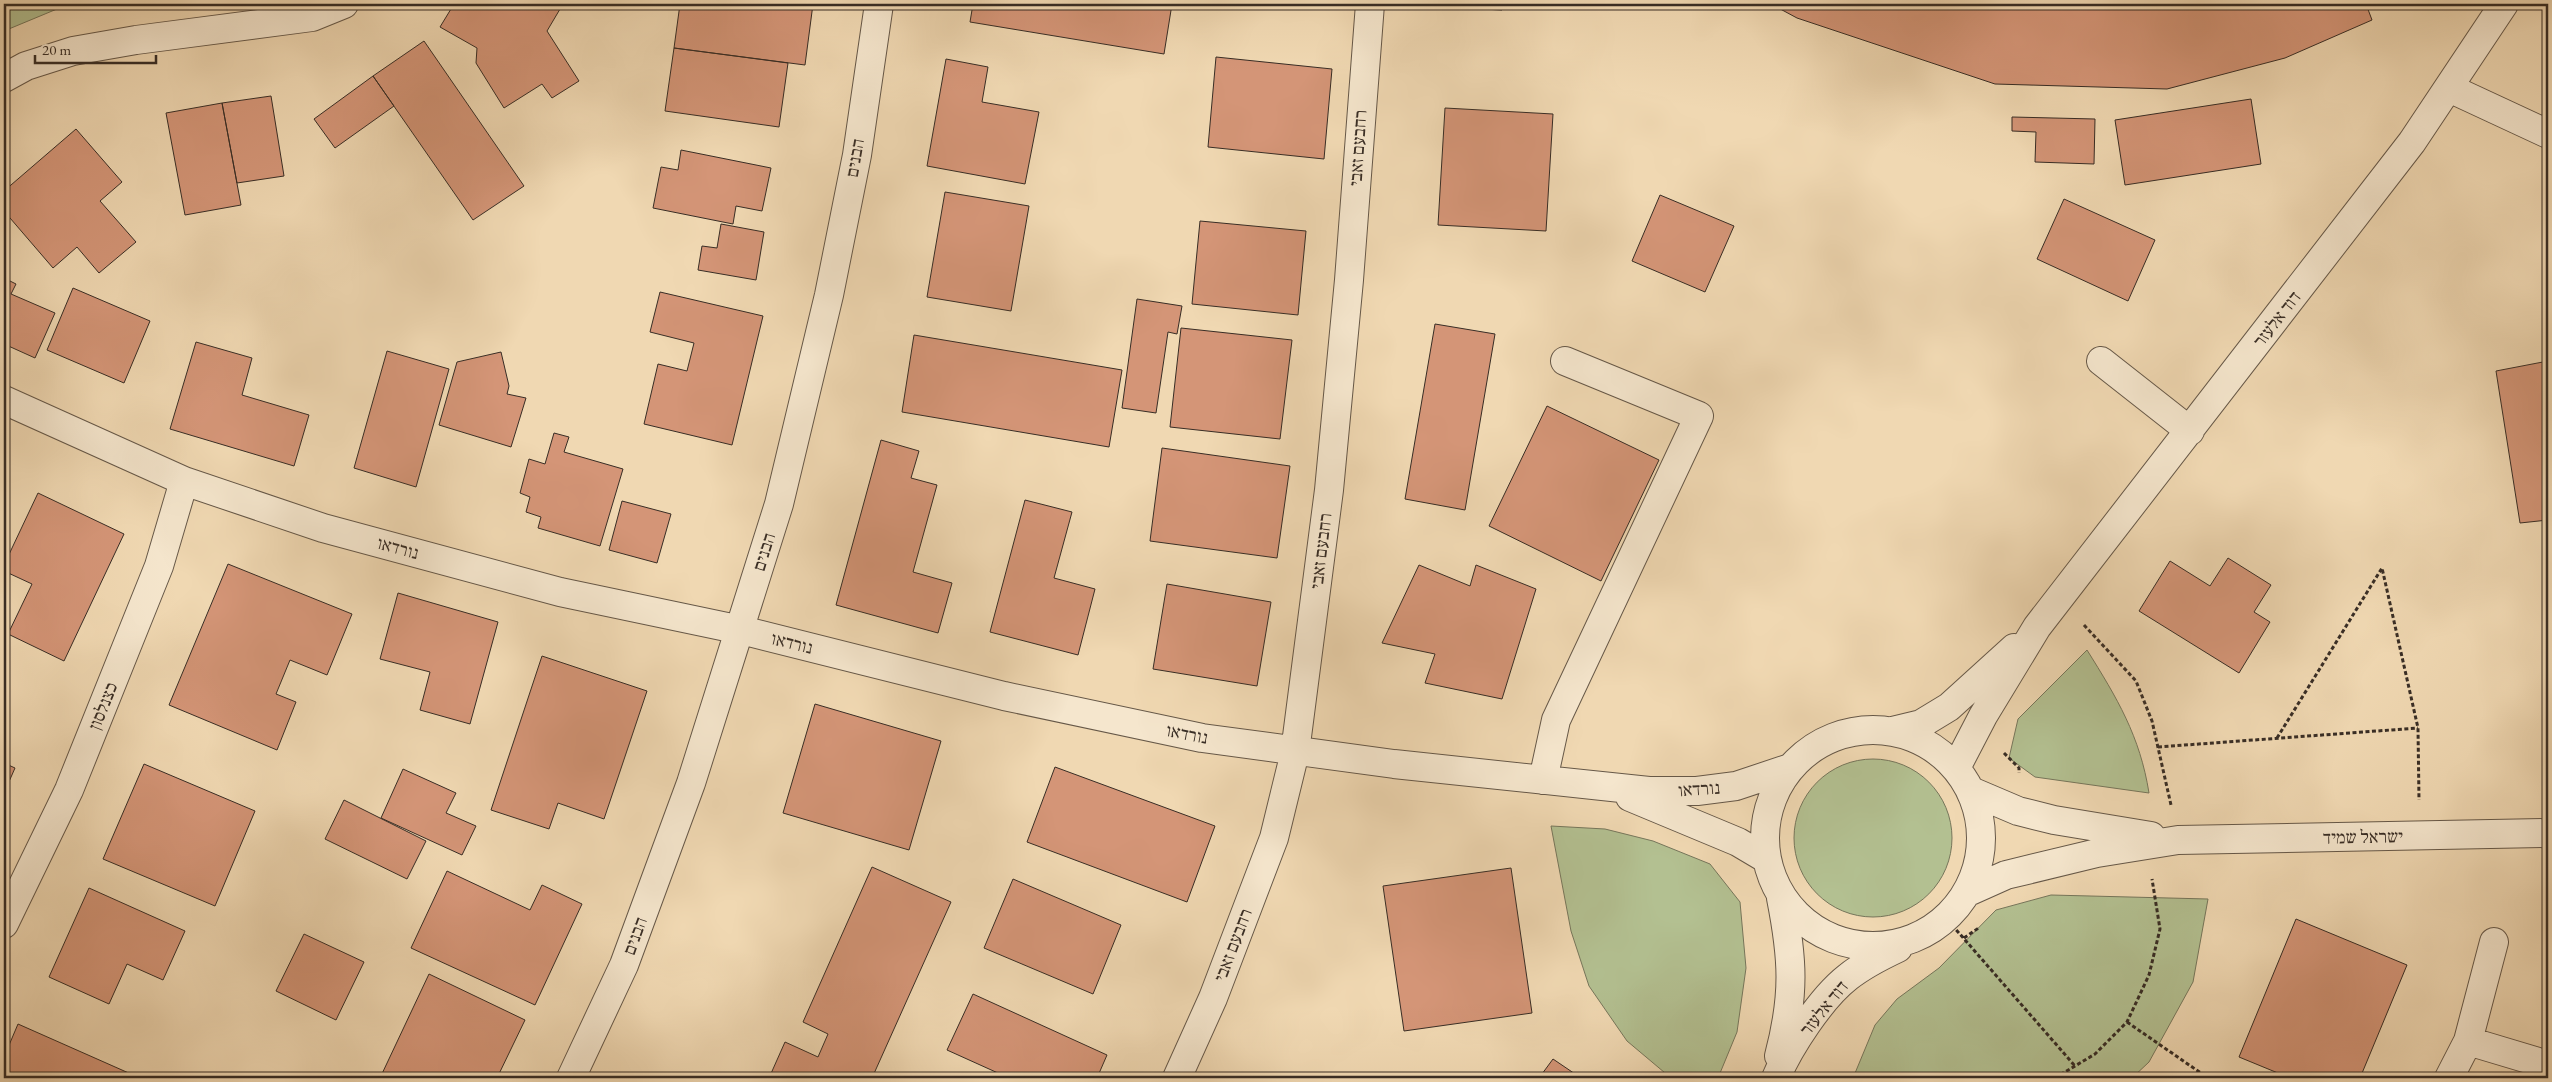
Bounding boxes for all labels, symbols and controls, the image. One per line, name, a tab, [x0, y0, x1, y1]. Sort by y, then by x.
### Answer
scale bar	[35, 32, 156, 64]
text: 20 m	[42, 40, 71, 59]
street label: רחבעם זאבי	[1343, 109, 1372, 187]
street label: הבנים	[840, 137, 869, 179]
street label: דוד אלעזר	[2248, 286, 2306, 351]
street label: רחבעם זאבי	[1304, 512, 1337, 590]
street label: הבנים	[747, 530, 780, 574]
street label: נורדאו	[375, 531, 421, 564]
street label: נורדאו	[769, 626, 815, 659]
street label: כצנלסון	[83, 679, 122, 733]
street label: נורדאו	[1164, 718, 1210, 749]
street label: נורדאו	[1677, 776, 1721, 801]
street label: ישראל שמיד	[2323, 824, 2403, 849]
street label: רחבעם זאבי	[1208, 905, 1257, 985]
street label: הבנים	[617, 914, 652, 958]
street label: דוד אלעזר	[1794, 975, 1853, 1040]

